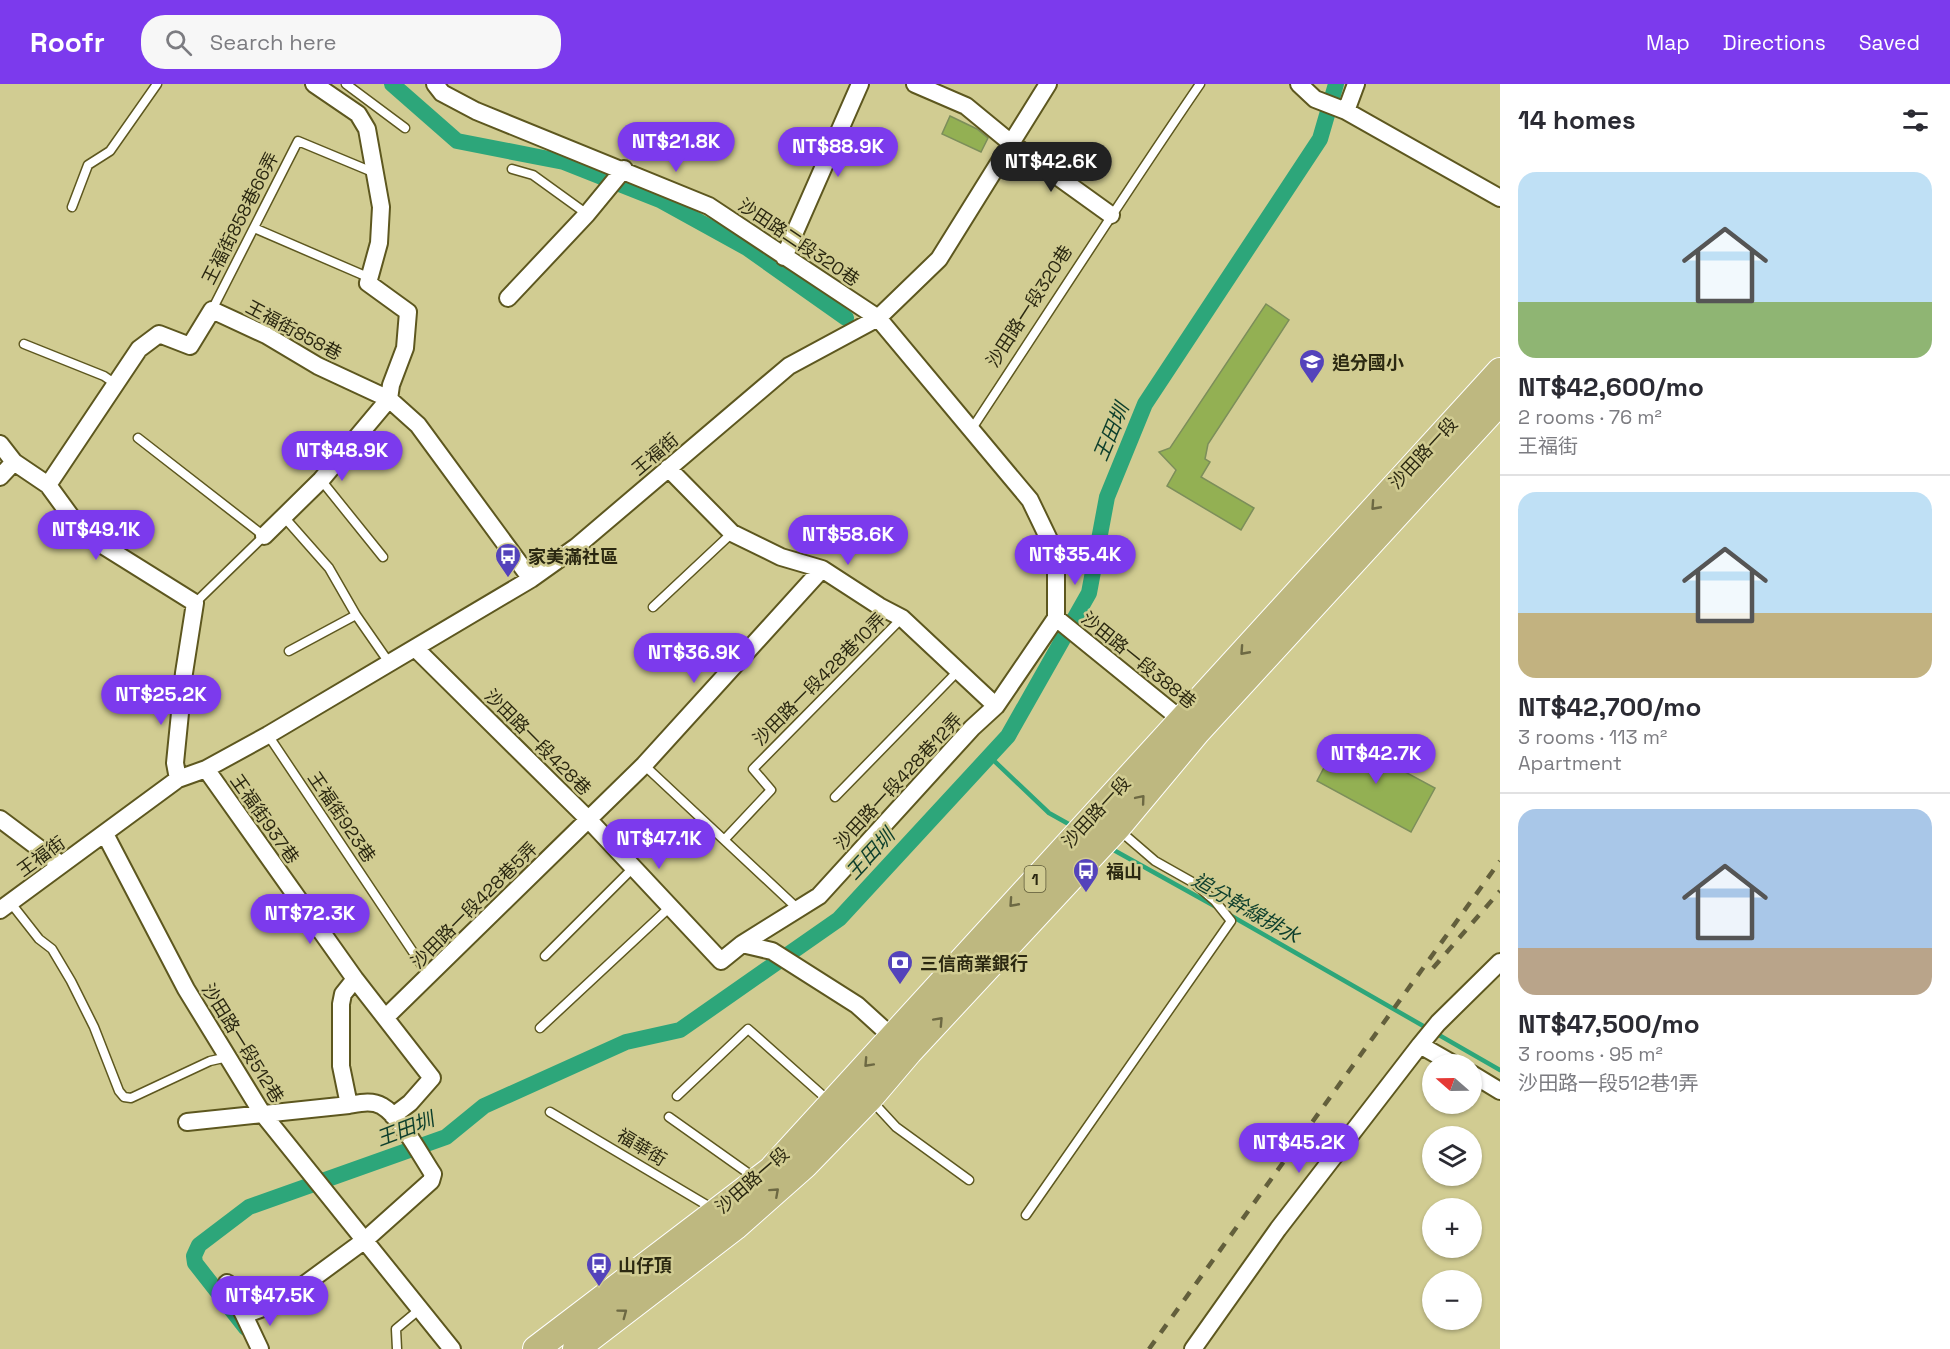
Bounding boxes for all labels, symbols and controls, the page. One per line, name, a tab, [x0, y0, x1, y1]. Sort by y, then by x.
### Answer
search box	[141, 15, 561, 69]
text: Roofr	[30, 24, 105, 60]
icon: search	[162, 26, 195, 59]
text: Search here	[210, 28, 337, 56]
text: Map	[1646, 29, 1690, 56]
text: Directions	[1723, 29, 1826, 56]
text: Saved	[1859, 29, 1920, 56]
text: 14 homes	[1518, 103, 1636, 137]
icon: filters	[1899, 104, 1932, 137]
pin: NT$21.8K	[614, 122, 738, 173]
pin: NT$88.9K	[776, 127, 900, 178]
text: NT$21.8K	[632, 128, 720, 154]
text: NT$88.9K	[792, 133, 884, 159]
pin: NT$42.6K	[989, 142, 1113, 193]
street label: 王福街858巷66弄	[197, 148, 283, 288]
text: NT$42.6K	[1005, 148, 1097, 174]
street label: 沙田路二段320巷	[734, 193, 864, 291]
icon: home	[1671, 211, 1779, 319]
street label: 沙田路一段320巷	[981, 240, 1077, 372]
street label: 王福街858巷	[242, 295, 346, 365]
school or university icon: 追分國小	[1297, 347, 1327, 385]
place label: 追分國小	[1332, 351, 1404, 374]
text: NT$42,600/mo	[1518, 370, 1704, 404]
water label: 王田圳	[1087, 397, 1136, 465]
text: 2 rooms · 76 m²	[1518, 404, 1662, 430]
street label: 沙田路一段	[1384, 412, 1462, 494]
street label: 王福街	[627, 428, 683, 480]
pin: NT$48.9K	[280, 431, 404, 482]
text: 王福街	[1518, 433, 1578, 459]
text: NT$48.9K	[296, 437, 388, 463]
one-way arrow	[1371, 499, 1382, 510]
pin: NT$49.1K	[34, 510, 158, 561]
pin: NT$58.6K	[786, 515, 910, 566]
text: NT$49.1K	[52, 516, 140, 542]
text: NT$58.6K	[802, 521, 894, 547]
icon: home	[1671, 531, 1779, 639]
pin: NT$35.4K	[1013, 535, 1137, 586]
bus stop icon: 家美滿社區	[493, 541, 523, 579]
text: NT$35.4K	[1029, 541, 1121, 567]
place label: 家美滿社區	[528, 545, 618, 568]
street label: 沙田路一段388巷	[1077, 607, 1201, 713]
street label: 沙田路一段428巷10弄	[748, 608, 890, 750]
pin: NT$36.9K	[632, 633, 756, 684]
text: NT$36.9K	[648, 639, 740, 665]
one-way arrow	[1240, 644, 1251, 655]
pin: NT$25.2K	[99, 675, 223, 726]
text: NT$25.2K	[115, 681, 207, 707]
street label: 沙田路一段428巷	[480, 684, 596, 800]
text: NT$42,700/mo	[1518, 690, 1701, 724]
street label: 沙田路一段428巷12弄	[829, 708, 967, 854]
text: 3 rooms · 113 m²	[1518, 724, 1667, 750]
pin: NT$42.7K	[1314, 734, 1438, 785]
text: NT$42.7K	[1331, 740, 1421, 766]
text: Apartment	[1518, 750, 1622, 776]
street label: 王福街923巷	[303, 767, 381, 867]
street label: 王福街937巷	[226, 770, 304, 868]
street label: 沙田路一段	[1057, 771, 1135, 853]
one-way arrow	[1134, 795, 1145, 806]
pin: NT$47.1K	[597, 819, 721, 870]
water label: 王田圳	[840, 821, 902, 885]
text: NT$47.1K	[616, 825, 702, 851]
street label: 王福街	[12, 831, 70, 881]
street label: 沙田路一段428巷5弄	[406, 837, 542, 973]
icon: home	[1671, 848, 1779, 956]
bus stop icon: 福山	[1071, 856, 1101, 894]
place label: 福山	[1106, 860, 1142, 883]
road number: 1	[1024, 866, 1046, 892]
water label: 追分幹線排水	[1188, 867, 1305, 950]
pin: NT$72.3K	[248, 894, 372, 945]
one-way arrow	[1009, 896, 1020, 907]
text: NT$72.3K	[265, 900, 355, 926]
bank icon: 三信商業銀行	[885, 948, 915, 986]
place label: 三信商業銀行	[920, 952, 1028, 975]
street label: 沙田路一段512巷	[197, 979, 289, 1107]
text: NT$47,500/mo	[1518, 1007, 1700, 1041]
one-way arrow	[931, 1017, 942, 1028]
text: 3 rooms · 95 m²	[1518, 1041, 1663, 1067]
north arrow	[1422, 1054, 1482, 1114]
map controls	[1422, 1054, 1482, 1330]
one-way arrow	[865, 1056, 876, 1067]
text: 沙田路一段512巷1弄	[1518, 1070, 1698, 1096]
water label: 王田圳	[372, 1105, 440, 1152]
street label: 福華街	[613, 1123, 671, 1171]
pin: NT$45.2K	[1237, 1123, 1361, 1174]
button: layers	[1422, 1126, 1482, 1186]
text: NT$45.2K	[1253, 1129, 1345, 1155]
street label: 沙田路一段	[710, 1142, 794, 1218]
one-way arrow	[768, 1188, 779, 1199]
button: +	[1422, 1198, 1482, 1258]
bus stop icon: 山仔頂	[584, 1250, 614, 1288]
place label: 山仔頂	[618, 1254, 672, 1277]
button: −	[1422, 1270, 1482, 1330]
pin: NT$47.5K	[208, 1276, 332, 1327]
text: NT$47.5K	[225, 1282, 315, 1308]
one-way arrow	[616, 1310, 627, 1321]

